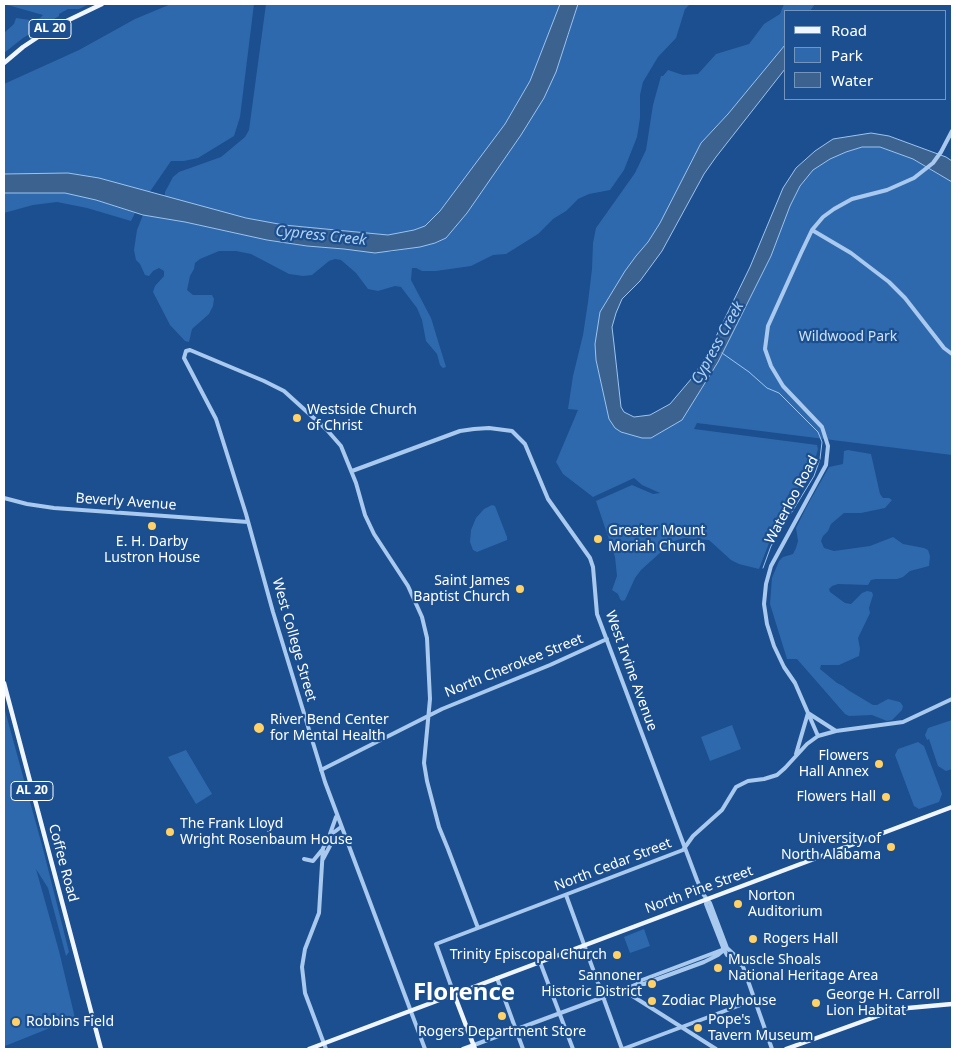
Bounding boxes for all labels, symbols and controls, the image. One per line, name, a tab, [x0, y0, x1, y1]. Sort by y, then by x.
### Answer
legend	[784, 10, 946, 100]
road number: AL 20	[29, 20, 71, 38]
text: Road	[831, 20, 867, 40]
text: Park	[831, 45, 863, 65]
text: Water	[831, 70, 873, 90]
water label: Cypress Creek	[275, 222, 367, 250]
water label: Cypress Creek	[688, 299, 748, 387]
park label: Wildwood Park	[799, 329, 897, 345]
place label: Westside Church of Christ	[307, 402, 417, 434]
marker: Westside Church of Christ	[291, 412, 303, 424]
street label: Waterloo Road	[762, 453, 822, 547]
street label: Beverly Avenue	[75, 490, 177, 514]
marker: E. H. Darby Lustron House	[146, 520, 158, 532]
place label: Greater Mount Moriah Church	[608, 523, 706, 556]
marker: Greater Mount Moriah Church	[592, 533, 604, 545]
place label: E. H. Darby Lustron House	[104, 534, 200, 566]
place label: Saint James Baptist Church	[413, 573, 510, 606]
street label: West College Street	[268, 576, 320, 704]
marker: Saint James Baptist Church	[514, 583, 526, 595]
street label: West Irvine Avenue	[601, 609, 661, 733]
street label: North Cherokee Street	[442, 631, 586, 701]
place label: River Bend Center for Mental Health	[270, 712, 389, 744]
marker: River Bend Center for Mental Health	[252, 721, 266, 735]
place label: Flowers Hall Annex	[799, 748, 869, 780]
marker: Flowers Hall Annex	[873, 758, 885, 770]
road number: AL 20	[11, 781, 53, 800]
place label: Flowers Hall	[796, 789, 876, 805]
marker: Flowers Hall	[880, 791, 892, 803]
place label: The Frank Lloyd Wright Rosenbaum House	[180, 816, 353, 849]
street label: Coffee Road	[45, 822, 81, 904]
marker: The Frank Lloyd Wright Rosenbaum House	[164, 826, 176, 838]
place label: University of North Alabama	[781, 831, 881, 864]
street label: North Cedar Street	[552, 835, 674, 895]
marker: University of North Alabama	[885, 841, 897, 853]
street label: North Pine Street	[643, 863, 755, 917]
place label: Norton Auditorium	[748, 888, 822, 920]
marker: Norton Auditorium	[732, 898, 744, 910]
place label: Rogers Hall	[763, 931, 838, 947]
marker: Rogers Hall	[747, 933, 759, 945]
place label: Trinity Episcopal Church	[450, 947, 607, 963]
marker: Trinity Episcopal Church	[611, 949, 623, 961]
place label: Muscle Shoals National Heritage Area	[728, 952, 878, 984]
marker: Muscle Shoals National Heritage Area	[712, 962, 724, 974]
place label: Sannoner Historic District	[541, 968, 642, 1000]
marker: Sannoner Historic District	[646, 978, 658, 990]
district label: Florence	[413, 979, 515, 1007]
place label: George H. Carroll Lion Habitat	[826, 987, 940, 1020]
place label: Zodiac Playhouse	[662, 993, 776, 1009]
marker: Zodiac Playhouse	[646, 995, 658, 1007]
marker: George H. Carroll Lion Habitat	[810, 997, 822, 1009]
marker: Rogers Department Store	[496, 1010, 508, 1022]
place label: Pope's Tavern Museum	[708, 1012, 813, 1044]
place label: Robbins Field	[26, 1014, 114, 1030]
marker: Robbins Field	[10, 1016, 22, 1028]
marker: Pope's Tavern Museum	[692, 1022, 704, 1034]
place label: Rogers Department Store	[418, 1024, 586, 1040]

